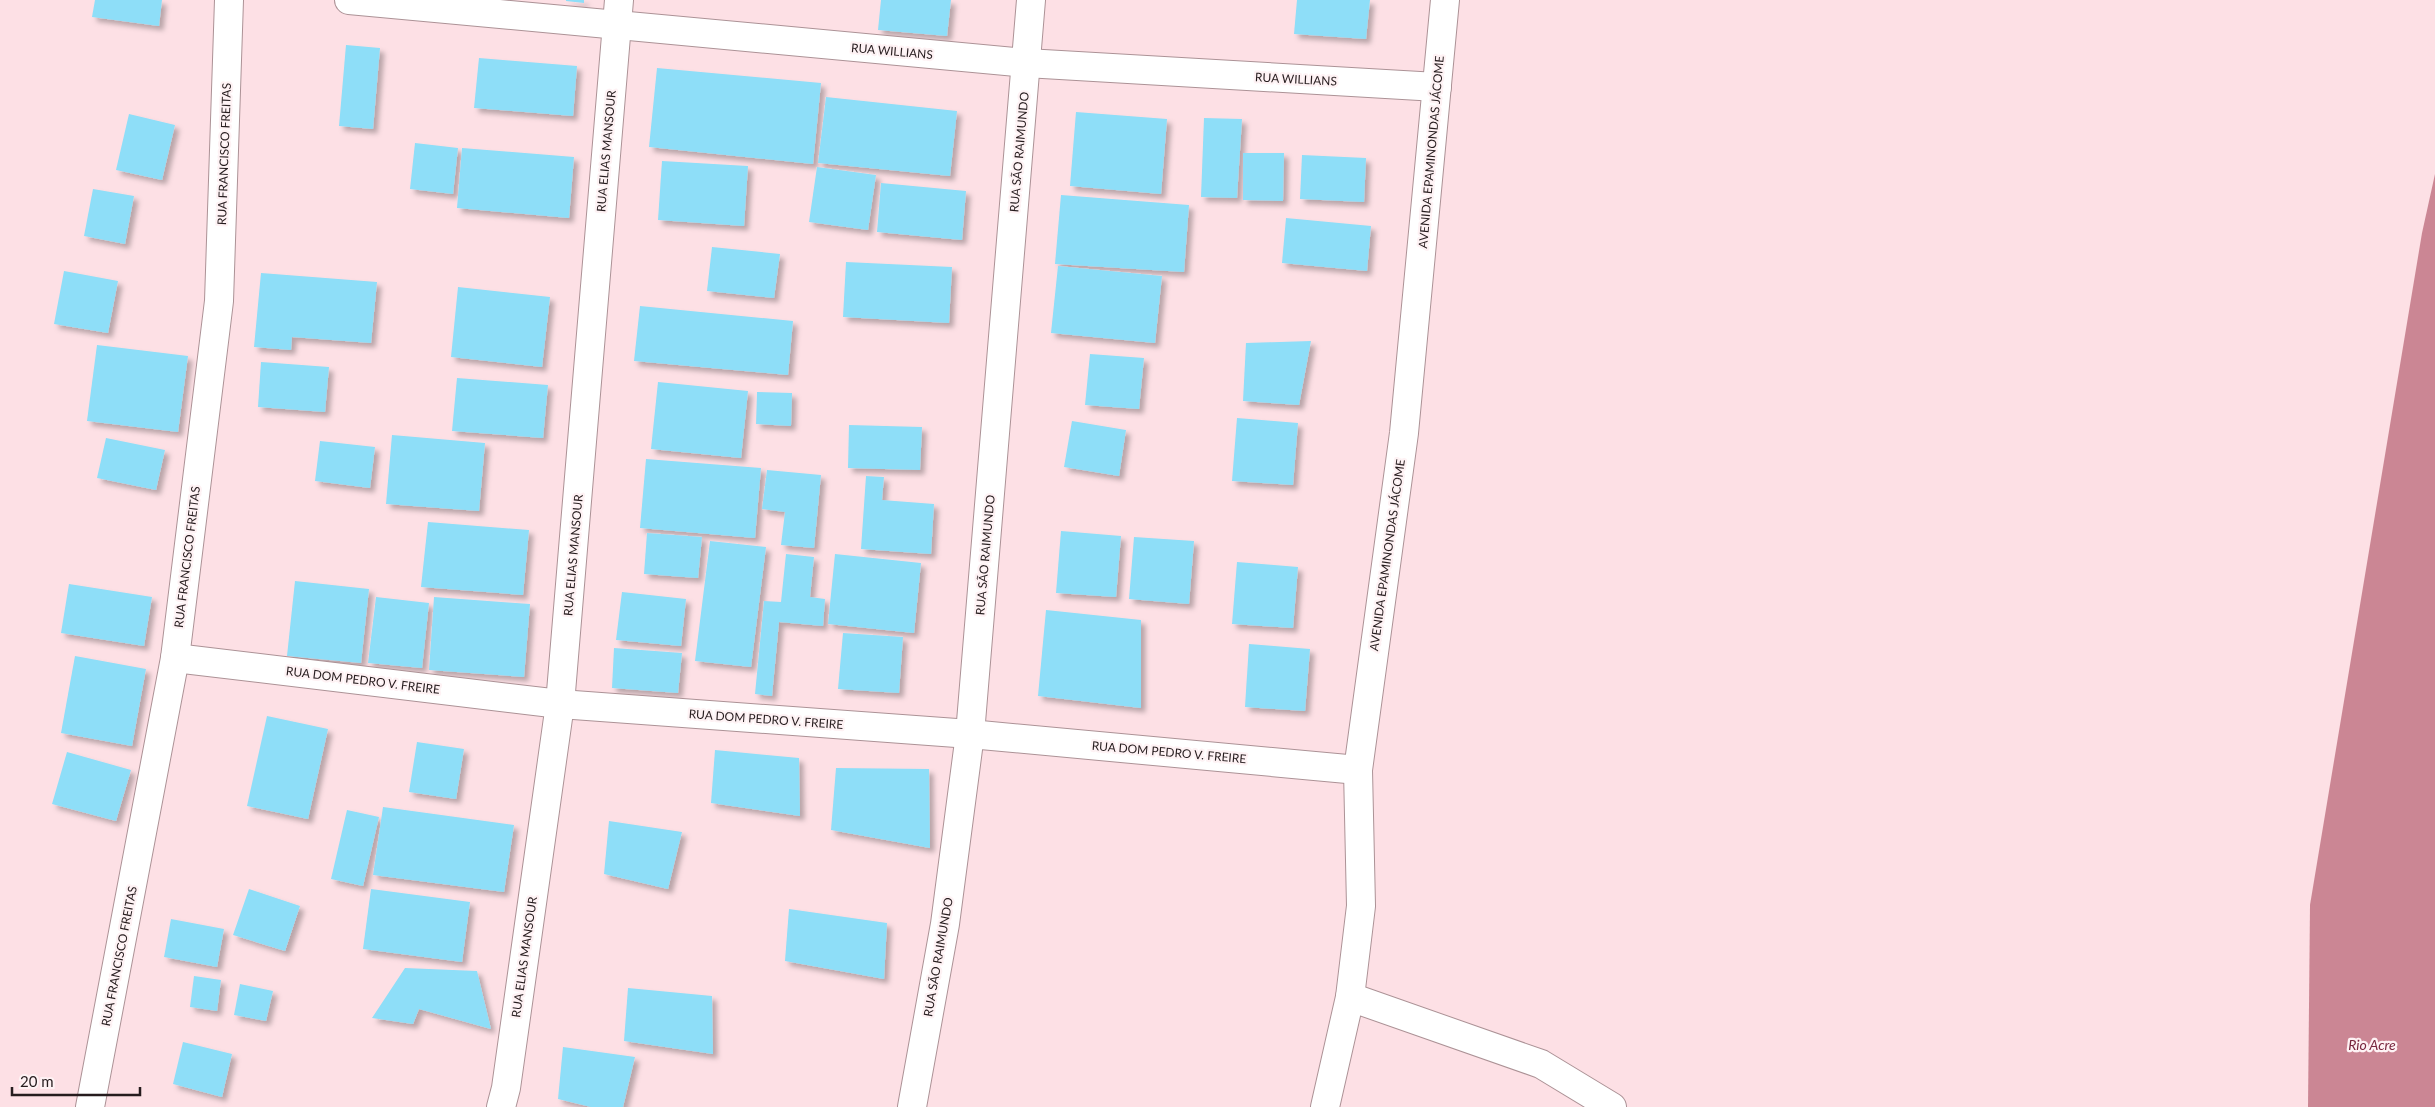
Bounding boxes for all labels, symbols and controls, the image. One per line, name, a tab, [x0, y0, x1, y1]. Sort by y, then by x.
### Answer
street label: RUA WILLIANS	[851, 40, 933, 62]
street label: AVENIDA EPAMINONDAS JÁCOME	[1415, 55, 1447, 249]
street label: RUA WILLIANS	[1255, 69, 1337, 89]
street label: RUA FRANCISCO FREITAS	[214, 83, 234, 225]
street label: RUA ELIAS MANSOUR	[593, 89, 619, 212]
street label: RUA SÃO RAIMUNDO	[1006, 91, 1032, 213]
street label: AVENIDA EPAMINONDAS JÁCOME	[1366, 458, 1408, 652]
street label: RUA FRANCISCO FREITAS	[171, 485, 203, 629]
street label: RUA ELIAS MANSOUR	[560, 493, 586, 616]
street label: RUA SÃO RAIMUNDO	[972, 494, 998, 616]
street label: RUA DOM PEDRO V. FREIRE	[285, 663, 441, 697]
street label: RUA DOM PEDRO V. FREIRE	[688, 706, 844, 732]
street label: RUA DOM PEDRO V. FREIRE	[1091, 738, 1247, 766]
street label: RUA FRANCISCO FREITAS	[98, 885, 140, 1027]
street label: RUA ELIAS MANSOUR	[508, 895, 540, 1018]
street label: RUA SÃO RAIMUNDO	[920, 896, 956, 1018]
water label: Rio Acre	[2348, 1036, 2396, 1053]
scale bar	[12, 1064, 140, 1096]
text: 20 m	[20, 1072, 54, 1090]

